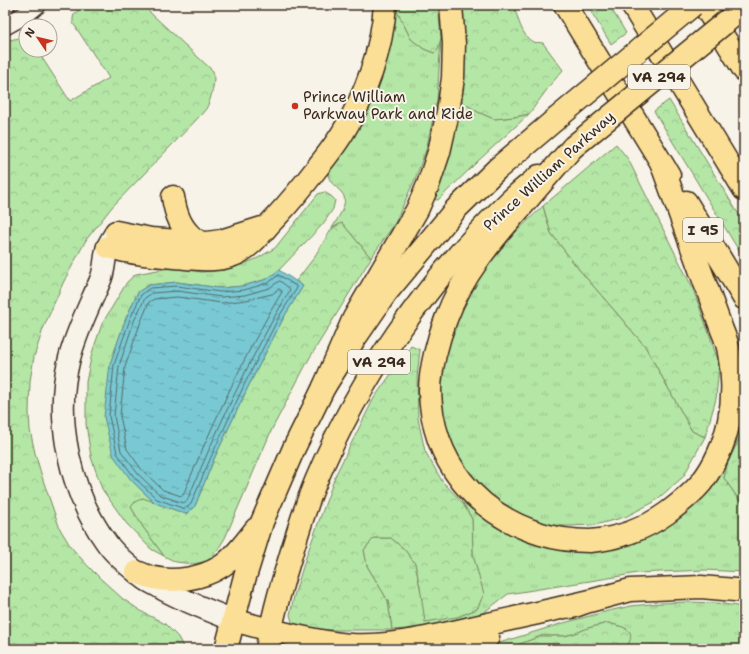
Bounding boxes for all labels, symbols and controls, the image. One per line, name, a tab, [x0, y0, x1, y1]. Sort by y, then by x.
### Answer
north arrow	[18, 18, 58, 58]
text: N	[22, 24, 39, 40]
road number: VA 294	[628, 65, 690, 89]
place label: Prince William Parkway Park and Ride	[303, 87, 473, 124]
marker: Prince William Parkway Park and Ride	[290, 101, 300, 111]
street label: Prince William Parkway	[479, 107, 619, 235]
road number: I 95	[683, 218, 723, 242]
road number: VA 294	[348, 350, 410, 374]

